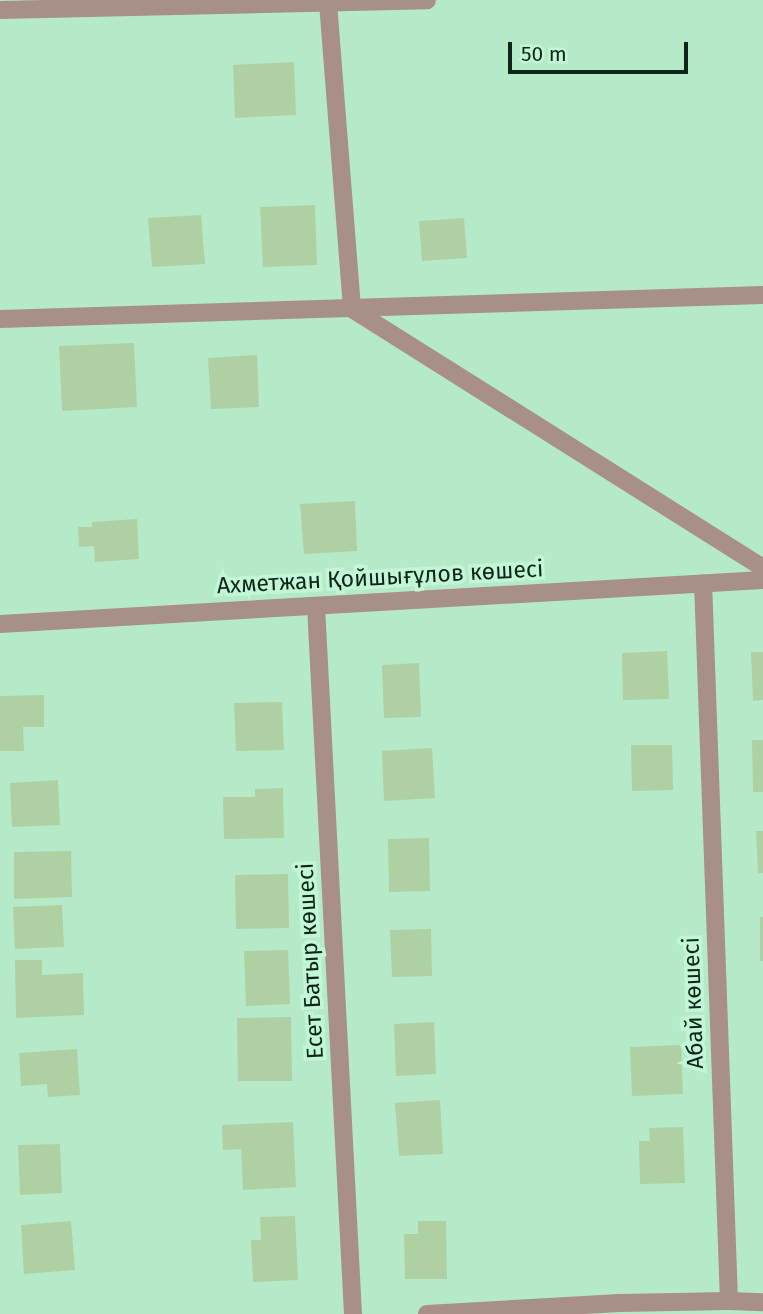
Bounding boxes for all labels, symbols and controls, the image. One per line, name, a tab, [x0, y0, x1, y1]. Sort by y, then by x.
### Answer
scale bar	[511, 28, 691, 72]
text: 50 m	[521, 41, 567, 67]
street label: Ахметжан Қойшығұлов көшесі	[216, 555, 544, 599]
street label: Есет Батыр көшесі	[291, 862, 329, 1060]
street label: Абай көшесі	[677, 936, 709, 1070]

